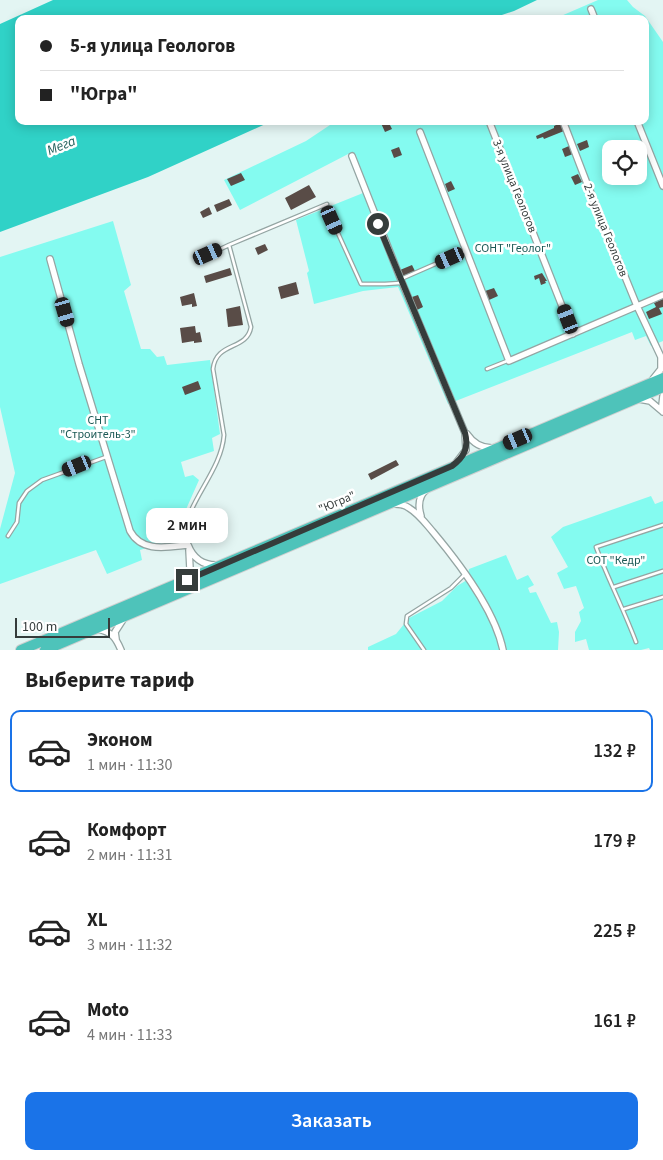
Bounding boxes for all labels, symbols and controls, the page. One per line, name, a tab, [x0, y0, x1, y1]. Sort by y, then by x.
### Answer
text: 5-я улица Геологов	[70, 33, 235, 60]
text: "Югра"	[70, 81, 137, 108]
water label: Мега	[44, 131, 79, 161]
street label: 3-я улица Геологов	[488, 137, 541, 235]
map controls	[602, 140, 647, 185]
button: locate	[602, 140, 647, 185]
street label: 2-я улица Геологов	[579, 181, 632, 279]
car	[319, 203, 344, 237]
route start	[367, 213, 389, 235]
park label: СОНТ "Геолог"	[475, 240, 551, 257]
car	[191, 241, 224, 267]
car	[433, 245, 466, 271]
car	[53, 296, 76, 328]
car	[555, 302, 580, 336]
park label: СНТ "Строитель-3"	[60, 412, 136, 443]
car	[501, 426, 534, 452]
car	[60, 453, 93, 479]
street label: "Югра"	[316, 487, 358, 518]
callout: 2 мин	[146, 508, 228, 542]
text: 2 мин	[167, 514, 207, 536]
park label: СОТ "Кедр"	[587, 552, 645, 569]
route end	[176, 569, 198, 591]
scale bar	[15, 615, 110, 638]
text: 100 m	[22, 617, 57, 637]
text: Выберите тариф	[25, 664, 195, 696]
text: Эконом	[87, 727, 153, 754]
icon: car	[27, 729, 72, 774]
text: 132 ₽	[593, 738, 636, 765]
text: 1 мин · 11:30	[87, 754, 173, 776]
text: Комфорт	[87, 817, 167, 844]
icon: car	[27, 819, 72, 864]
text: 179 ₽	[593, 828, 636, 855]
text: 2 мин · 11:31	[87, 844, 173, 866]
text: XL	[87, 907, 108, 934]
icon: car	[27, 909, 72, 954]
text: 225 ₽	[593, 918, 636, 945]
text: 3 мин · 11:32	[87, 934, 173, 956]
text: Moto	[87, 997, 129, 1024]
icon: car	[27, 999, 72, 1044]
text: 161 ₽	[593, 1008, 636, 1035]
text: 4 мин · 11:33	[87, 1024, 173, 1046]
button: Заказать	[25, 1092, 638, 1150]

